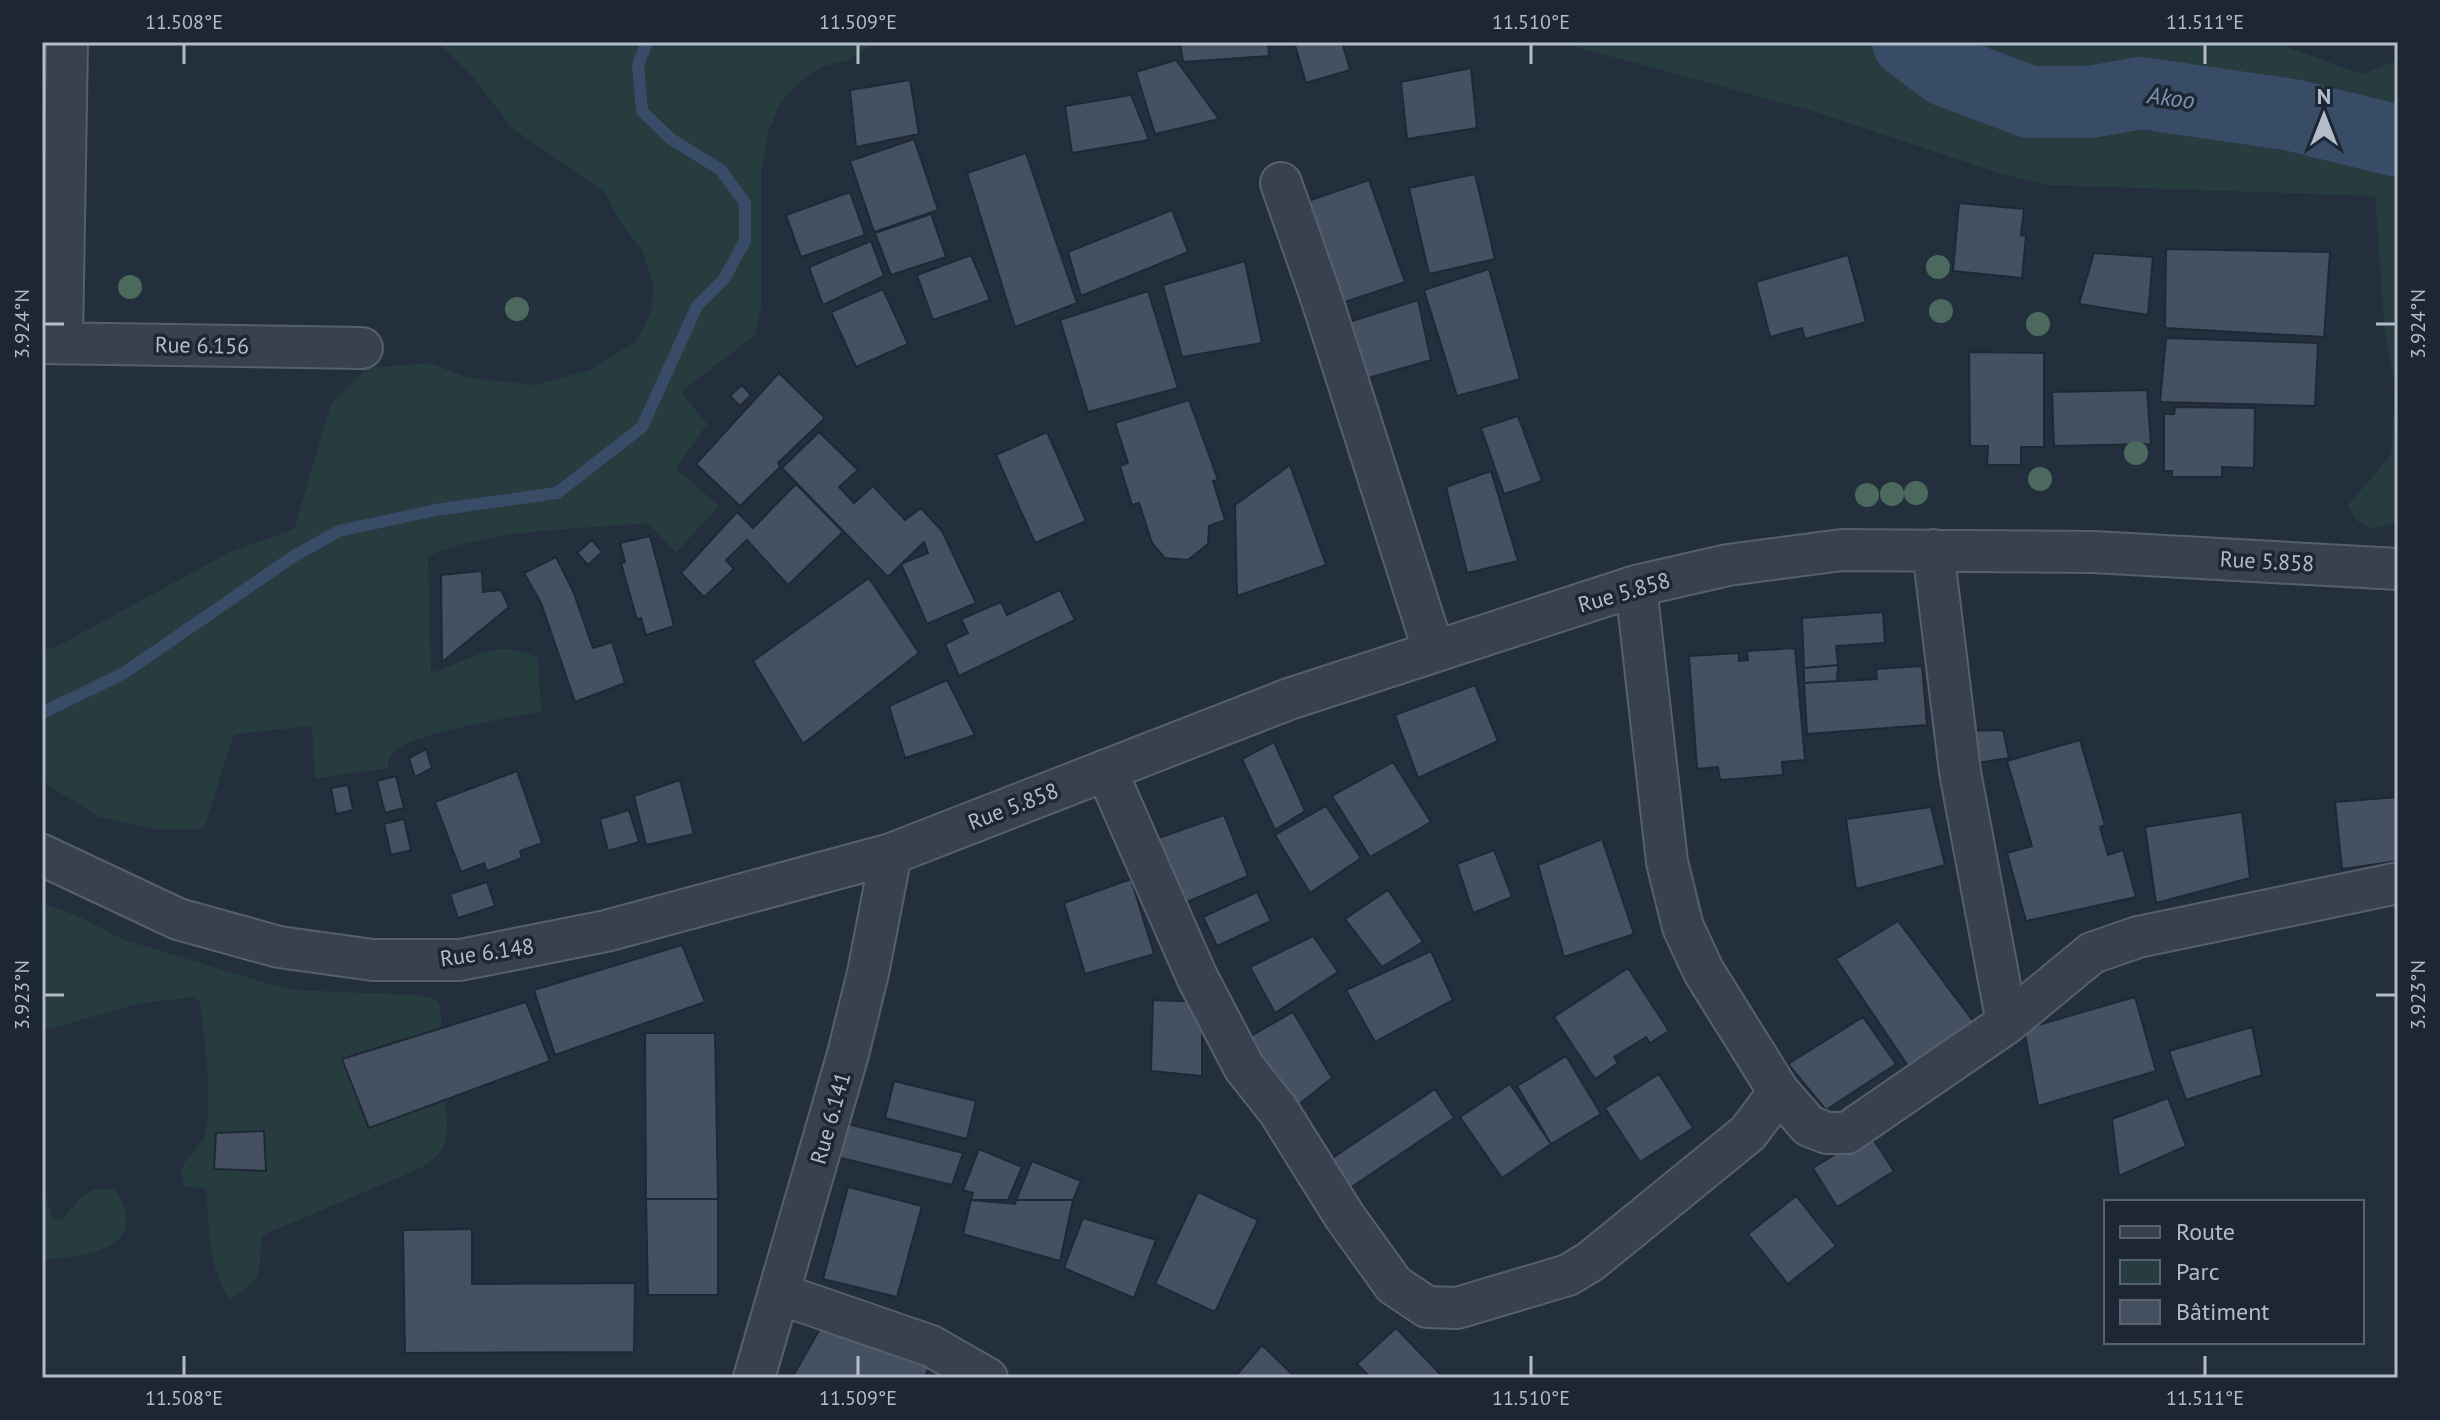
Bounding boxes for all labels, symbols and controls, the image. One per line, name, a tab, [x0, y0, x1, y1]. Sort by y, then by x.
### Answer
text: 11.508°E	[145, 9, 223, 35]
text: 11.509°E	[819, 9, 897, 35]
text: 11.510°E	[1492, 9, 1570, 35]
text: 11.511°E	[2166, 9, 2244, 35]
north arrow	[2284, 76, 2364, 156]
water label: Akoo	[2145, 79, 2197, 116]
text: N	[2317, 82, 2331, 110]
text: 3.924°N	[9, 289, 35, 359]
text: 3.924°N	[2405, 289, 2431, 359]
street label: Rue 6.156	[155, 330, 249, 360]
street label: Rue 5.858	[2219, 545, 2315, 577]
street label: Rue 5.858	[1575, 566, 1673, 618]
street label: Rue 5.858	[964, 776, 1062, 836]
street label: Rue 6.148	[438, 932, 536, 972]
text: 3.923°N	[9, 960, 35, 1030]
text: 3.923°N	[2405, 960, 2431, 1030]
street label: Rue 6.141	[804, 1069, 856, 1167]
legend	[2104, 1200, 2364, 1344]
text: Route	[2176, 1216, 2235, 1247]
text: Parc	[2176, 1256, 2220, 1287]
text: Bâtiment	[2176, 1296, 2269, 1327]
text: 11.508°E	[145, 1385, 223, 1411]
text: 11.509°E	[819, 1385, 897, 1411]
text: 11.510°E	[1492, 1385, 1570, 1411]
text: 11.511°E	[2166, 1385, 2244, 1411]

